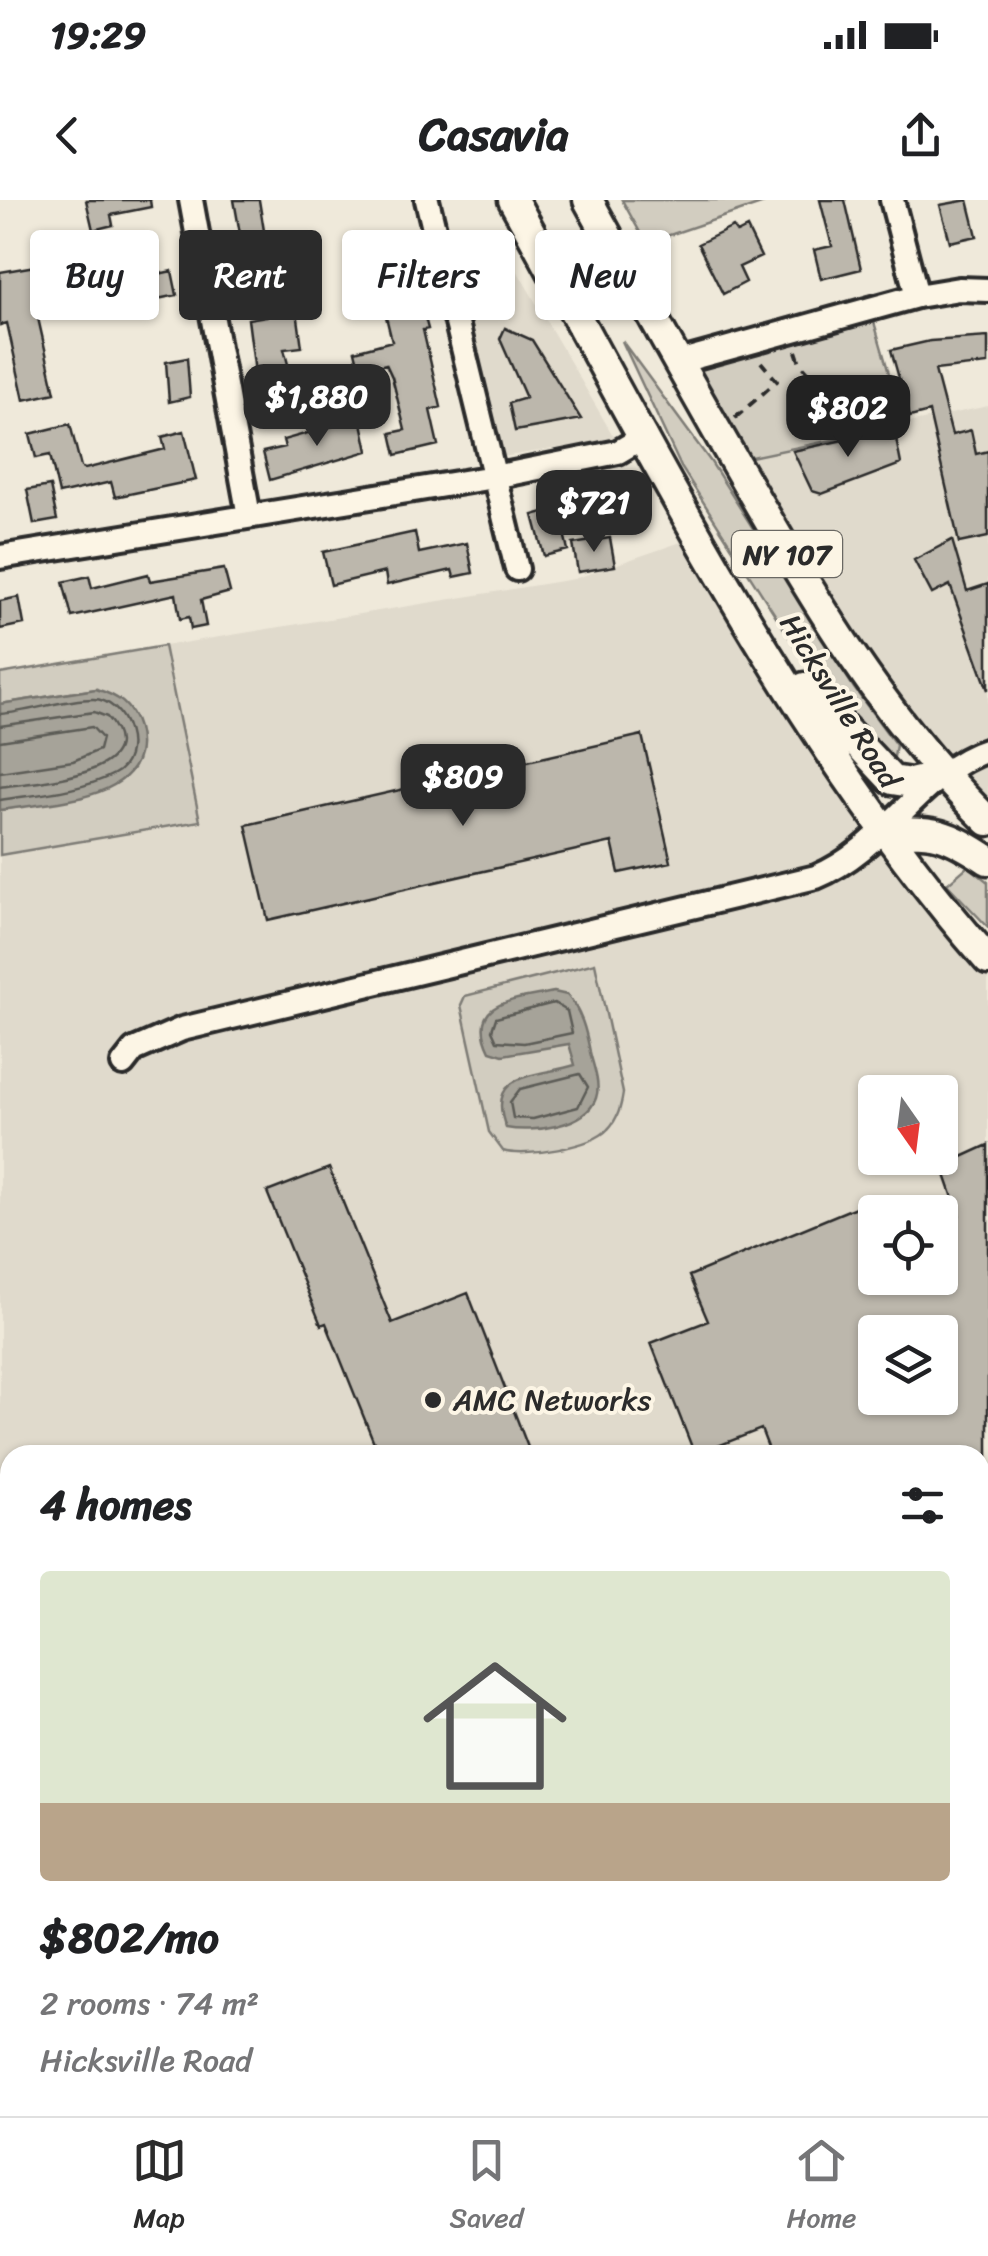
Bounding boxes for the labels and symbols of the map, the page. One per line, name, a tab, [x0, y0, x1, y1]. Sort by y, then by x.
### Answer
pin: $1,880	[236, 364, 398, 449]
pin: $802	[789, 375, 907, 460]
pin: $721	[535, 470, 653, 555]
road number: NY 107	[732, 531, 842, 577]
street label: Hicksville Road	[764, 602, 917, 801]
pin: $809	[404, 744, 522, 829]
north arrow	[858, 1075, 958, 1175]
place label: AMC Networks	[452, 1373, 651, 1427]
marker: AMC Networks	[422, 1389, 444, 1411]

